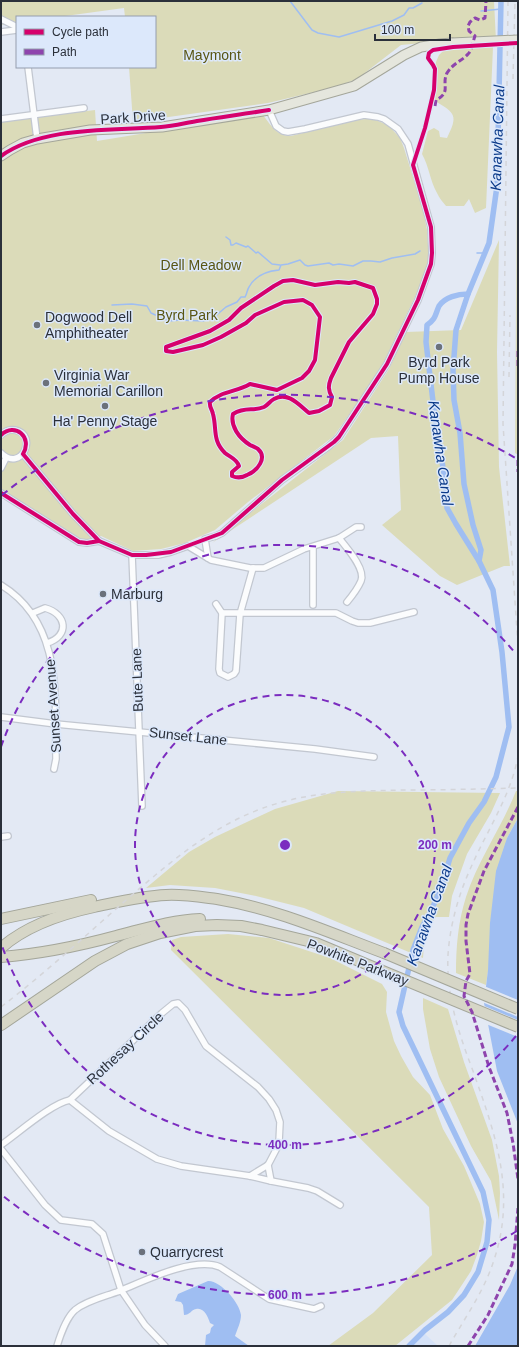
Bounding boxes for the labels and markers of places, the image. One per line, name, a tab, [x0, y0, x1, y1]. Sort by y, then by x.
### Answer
place label: Dogwood Dell Amphitheater	[45, 309, 132, 341]
marker: Dogwood Dell Amphitheater	[32, 320, 42, 330]
marker: Byrd Park Pump House	[434, 342, 444, 352]
place label: Byrd Park Pump House	[399, 354, 480, 386]
place label: Virginia War Memorial Carillon	[54, 367, 163, 399]
marker: Virginia War Memorial Carillon	[41, 378, 51, 388]
marker: Ha' Penny Stage	[100, 401, 110, 411]
place label: Ha' Penny Stage	[53, 413, 158, 429]
place label: Marburg	[111, 586, 163, 602]
marker: Marburg	[98, 589, 108, 599]
centre of rings	[278, 838, 292, 852]
place label: Quarrycrest	[150, 1244, 223, 1260]
marker: Quarrycrest	[137, 1247, 147, 1257]

